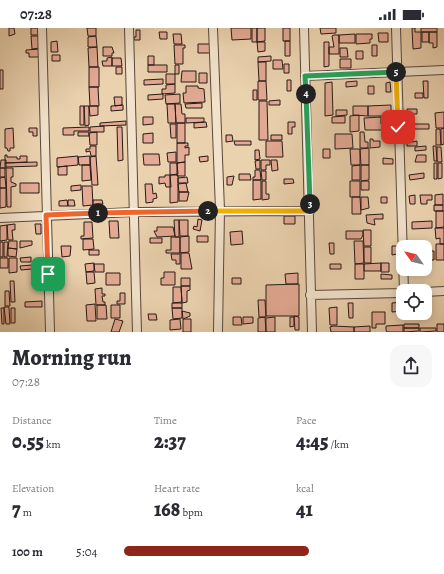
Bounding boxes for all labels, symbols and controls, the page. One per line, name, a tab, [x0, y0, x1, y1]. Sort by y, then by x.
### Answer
text: 07:28	[20, 4, 52, 24]
pin: 5	[386, 62, 406, 82]
text: 5	[394, 64, 398, 79]
pin: 4	[296, 84, 316, 104]
text: 4	[303, 86, 309, 101]
pin	[381, 110, 415, 144]
icon: check	[387, 116, 409, 138]
pin: 3	[300, 194, 320, 214]
text: 3	[308, 196, 312, 211]
pin: 2	[198, 201, 218, 221]
pin: 1	[88, 203, 108, 223]
text: 2	[205, 203, 211, 218]
text: 1	[96, 205, 100, 220]
north arrow	[396, 240, 432, 276]
map controls	[396, 240, 432, 320]
pin	[31, 257, 65, 291]
icon: arrive	[37, 263, 59, 285]
button: locate	[396, 284, 432, 320]
text: Morning run	[12, 343, 132, 373]
button: share	[390, 345, 432, 387]
text: 07:28	[12, 373, 40, 390]
text: Distance	[12, 413, 51, 428]
text: Time	[154, 413, 177, 428]
text: Pace	[296, 413, 316, 428]
text: 0.55	[12, 428, 44, 455]
text: 2:37	[154, 428, 186, 455]
text: 4:45	[296, 428, 328, 455]
text: km	[44, 437, 61, 452]
text: /km	[328, 437, 349, 452]
text: Elevation	[12, 481, 54, 496]
text: Heart rate	[154, 481, 200, 496]
text: kcal	[296, 481, 314, 496]
text: 7	[12, 496, 21, 523]
text: 168	[154, 496, 180, 523]
text: 41	[296, 496, 313, 523]
text: m	[21, 505, 32, 520]
text: bpm	[180, 505, 203, 520]
text: 100 m	[12, 543, 43, 560]
text: 5:04	[76, 543, 98, 560]

